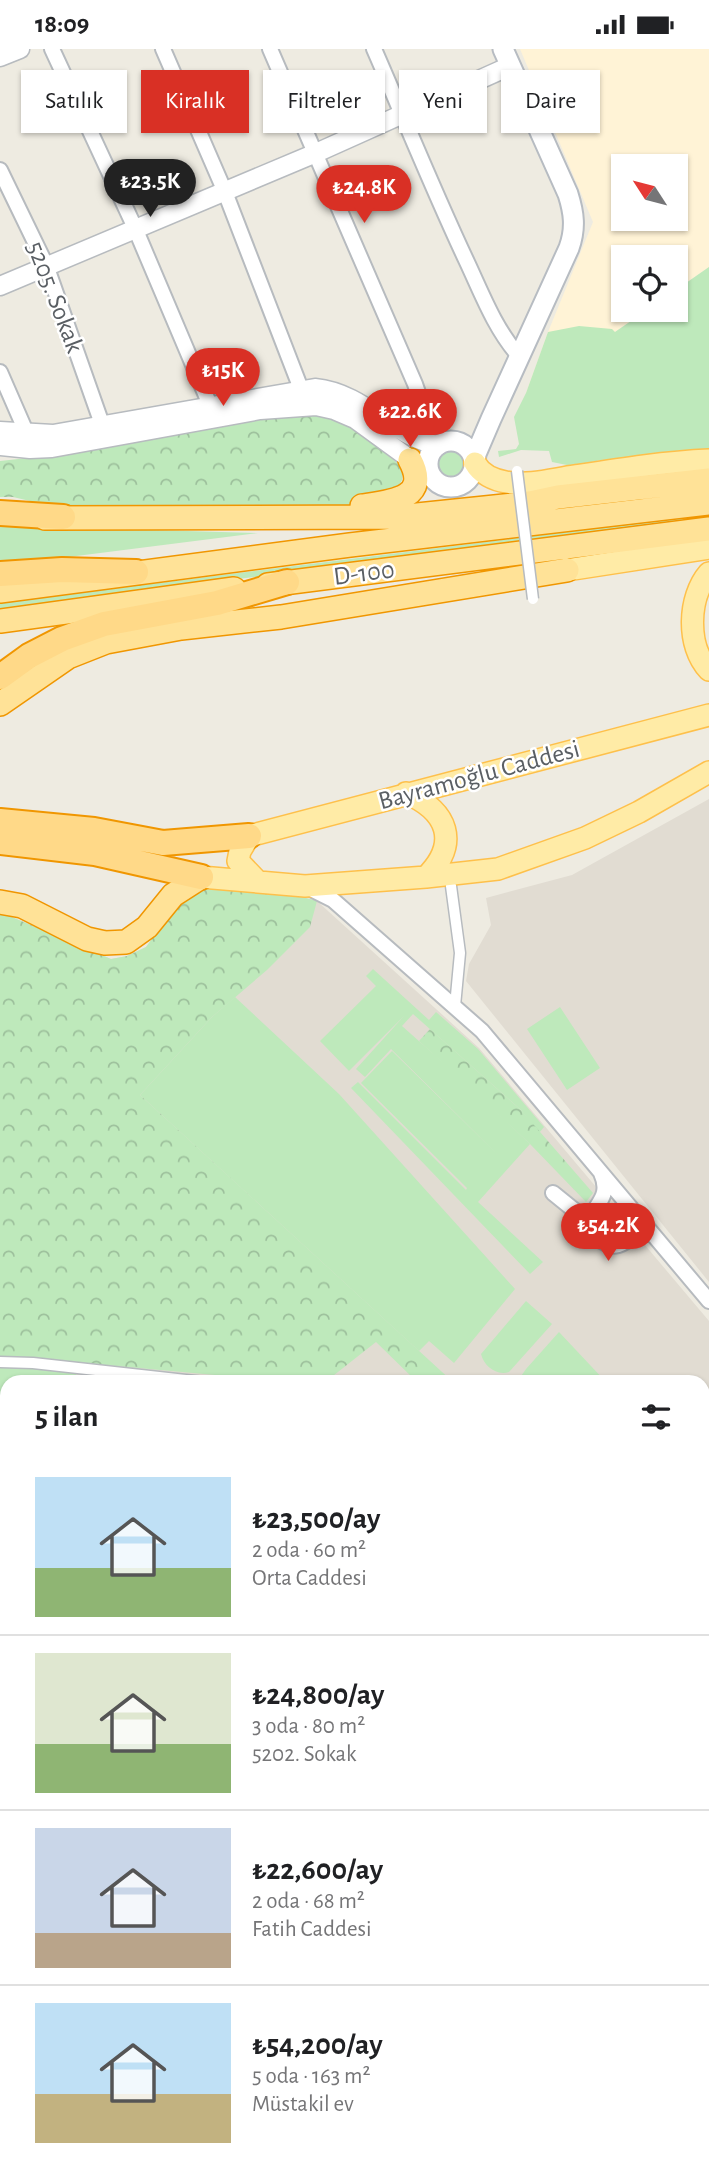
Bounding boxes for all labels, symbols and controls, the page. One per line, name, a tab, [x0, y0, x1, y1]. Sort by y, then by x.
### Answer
text: 18:09	[35, 11, 89, 37]
chip: Satılık	[21, 70, 127, 133]
chip: Kiralık	[141, 70, 249, 133]
chip: Filtreler	[263, 70, 385, 133]
chip: Yeni	[399, 70, 487, 133]
chip: Daire	[501, 70, 600, 133]
north arrow	[611, 154, 688, 231]
map controls	[611, 154, 688, 322]
pin: ₺23.5K	[93, 159, 207, 219]
pin: ₺24.8K	[307, 165, 421, 225]
text: ₺23.5K	[120, 170, 180, 193]
text: ₺24.8K	[332, 176, 396, 199]
street label: 5205. Sokak	[22, 238, 88, 357]
button: locate	[611, 245, 688, 322]
pin: ₺15K	[182, 349, 264, 408]
text: ₺15K	[202, 359, 244, 382]
pin: ₺22.6K	[353, 389, 467, 449]
text: ₺22.6K	[379, 400, 441, 423]
street label: D-100	[332, 556, 396, 590]
street label: Bayramoğlu Caddesi	[376, 736, 582, 814]
pin: ₺54.2K	[551, 1203, 665, 1263]
text: ₺54.2K	[577, 1214, 639, 1237]
icon: filters	[637, 1398, 675, 1436]
text: 5 ilan	[35, 1402, 98, 1432]
text: ₺23,500/ay	[252, 1504, 380, 1534]
icon: home	[91, 1505, 175, 1589]
text: 2 oda · 60 m²	[252, 1539, 366, 1562]
text: Orta Caddesi	[252, 1567, 367, 1590]
text: ₺24,800/ay	[252, 1680, 384, 1710]
icon: home	[91, 1681, 175, 1765]
text: 3 oda · 80 m²	[252, 1715, 365, 1738]
text: 5202. Sokak	[252, 1743, 357, 1766]
text: ₺22,600/ay	[252, 1855, 383, 1885]
icon: home	[91, 1856, 175, 1940]
text: 2 oda · 68 m²	[252, 1890, 365, 1913]
text: Fatih Caddesi	[252, 1918, 372, 1941]
text: ₺54,200/ay	[252, 2030, 383, 2060]
icon: home	[91, 2031, 175, 2115]
text: 5 oda · 163 m²	[252, 2065, 371, 2088]
text: Müstakil ev	[252, 2093, 354, 2116]

